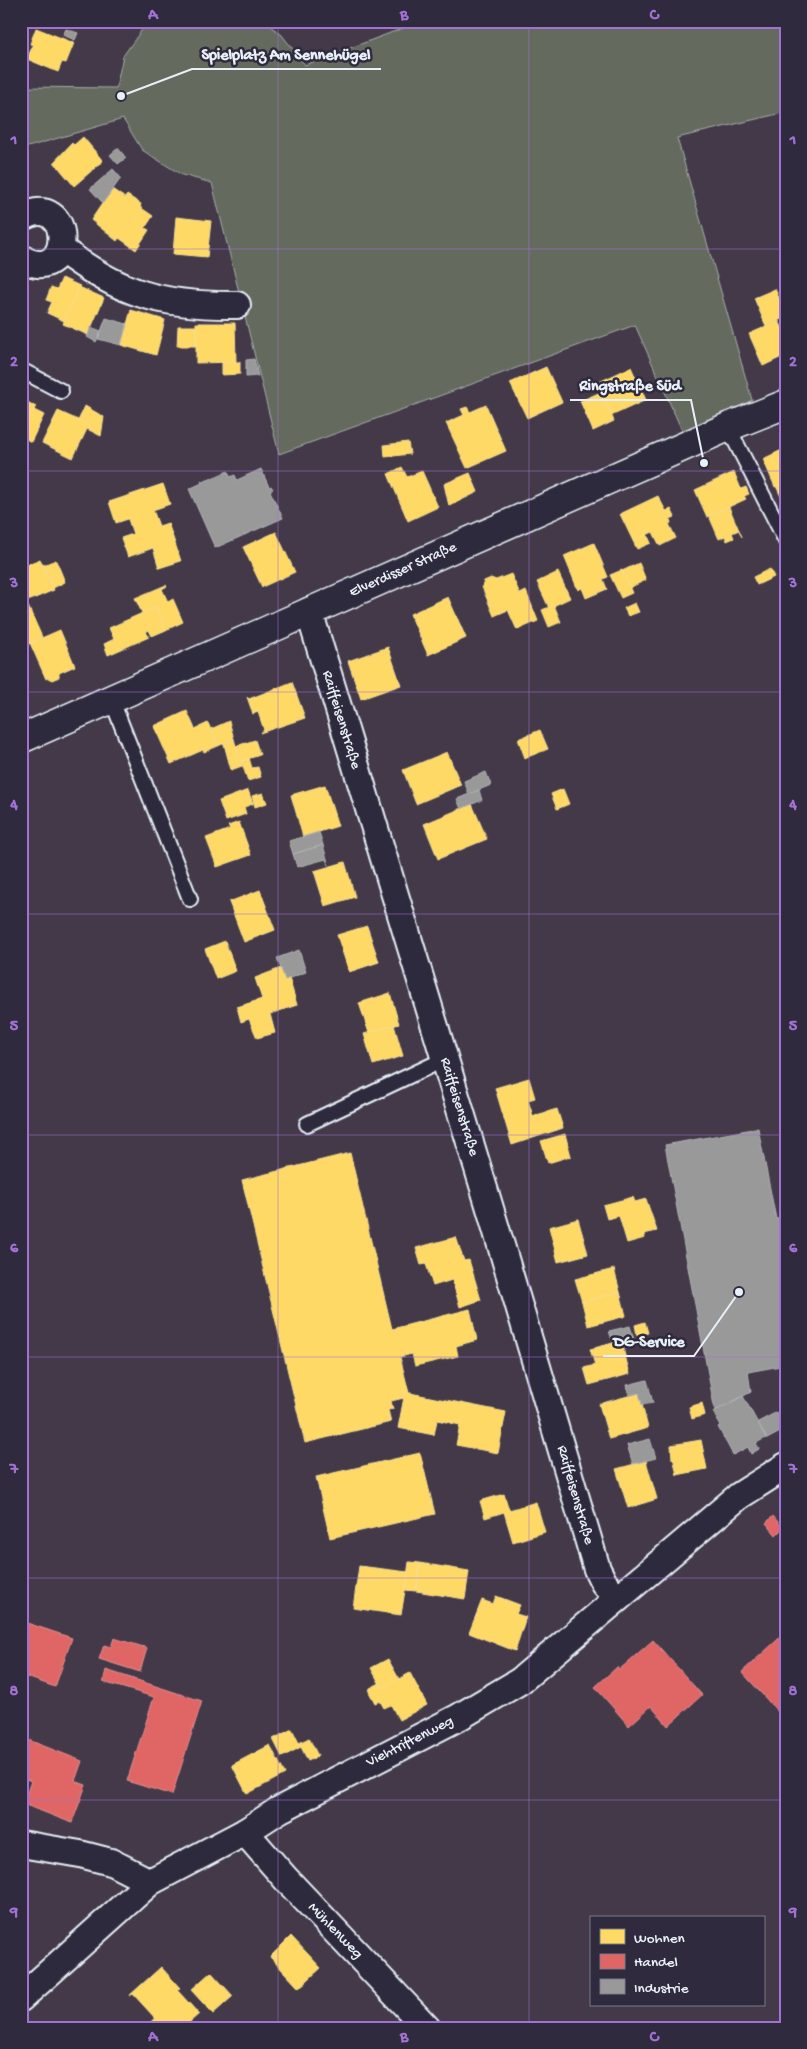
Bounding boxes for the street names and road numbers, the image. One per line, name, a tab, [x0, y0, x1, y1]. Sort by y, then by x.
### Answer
street label: Elverdisser Straße	[347, 538, 460, 602]
street label: Raiffeisenstraße	[317, 669, 365, 772]
street label: Raiffeisenstraße	[435, 1056, 483, 1159]
street label: Raiffeisenstraße	[552, 1443, 598, 1547]
street label: Viehtriftenweg	[362, 1712, 457, 1772]
street label: Mühlenweg	[304, 1899, 366, 1963]

